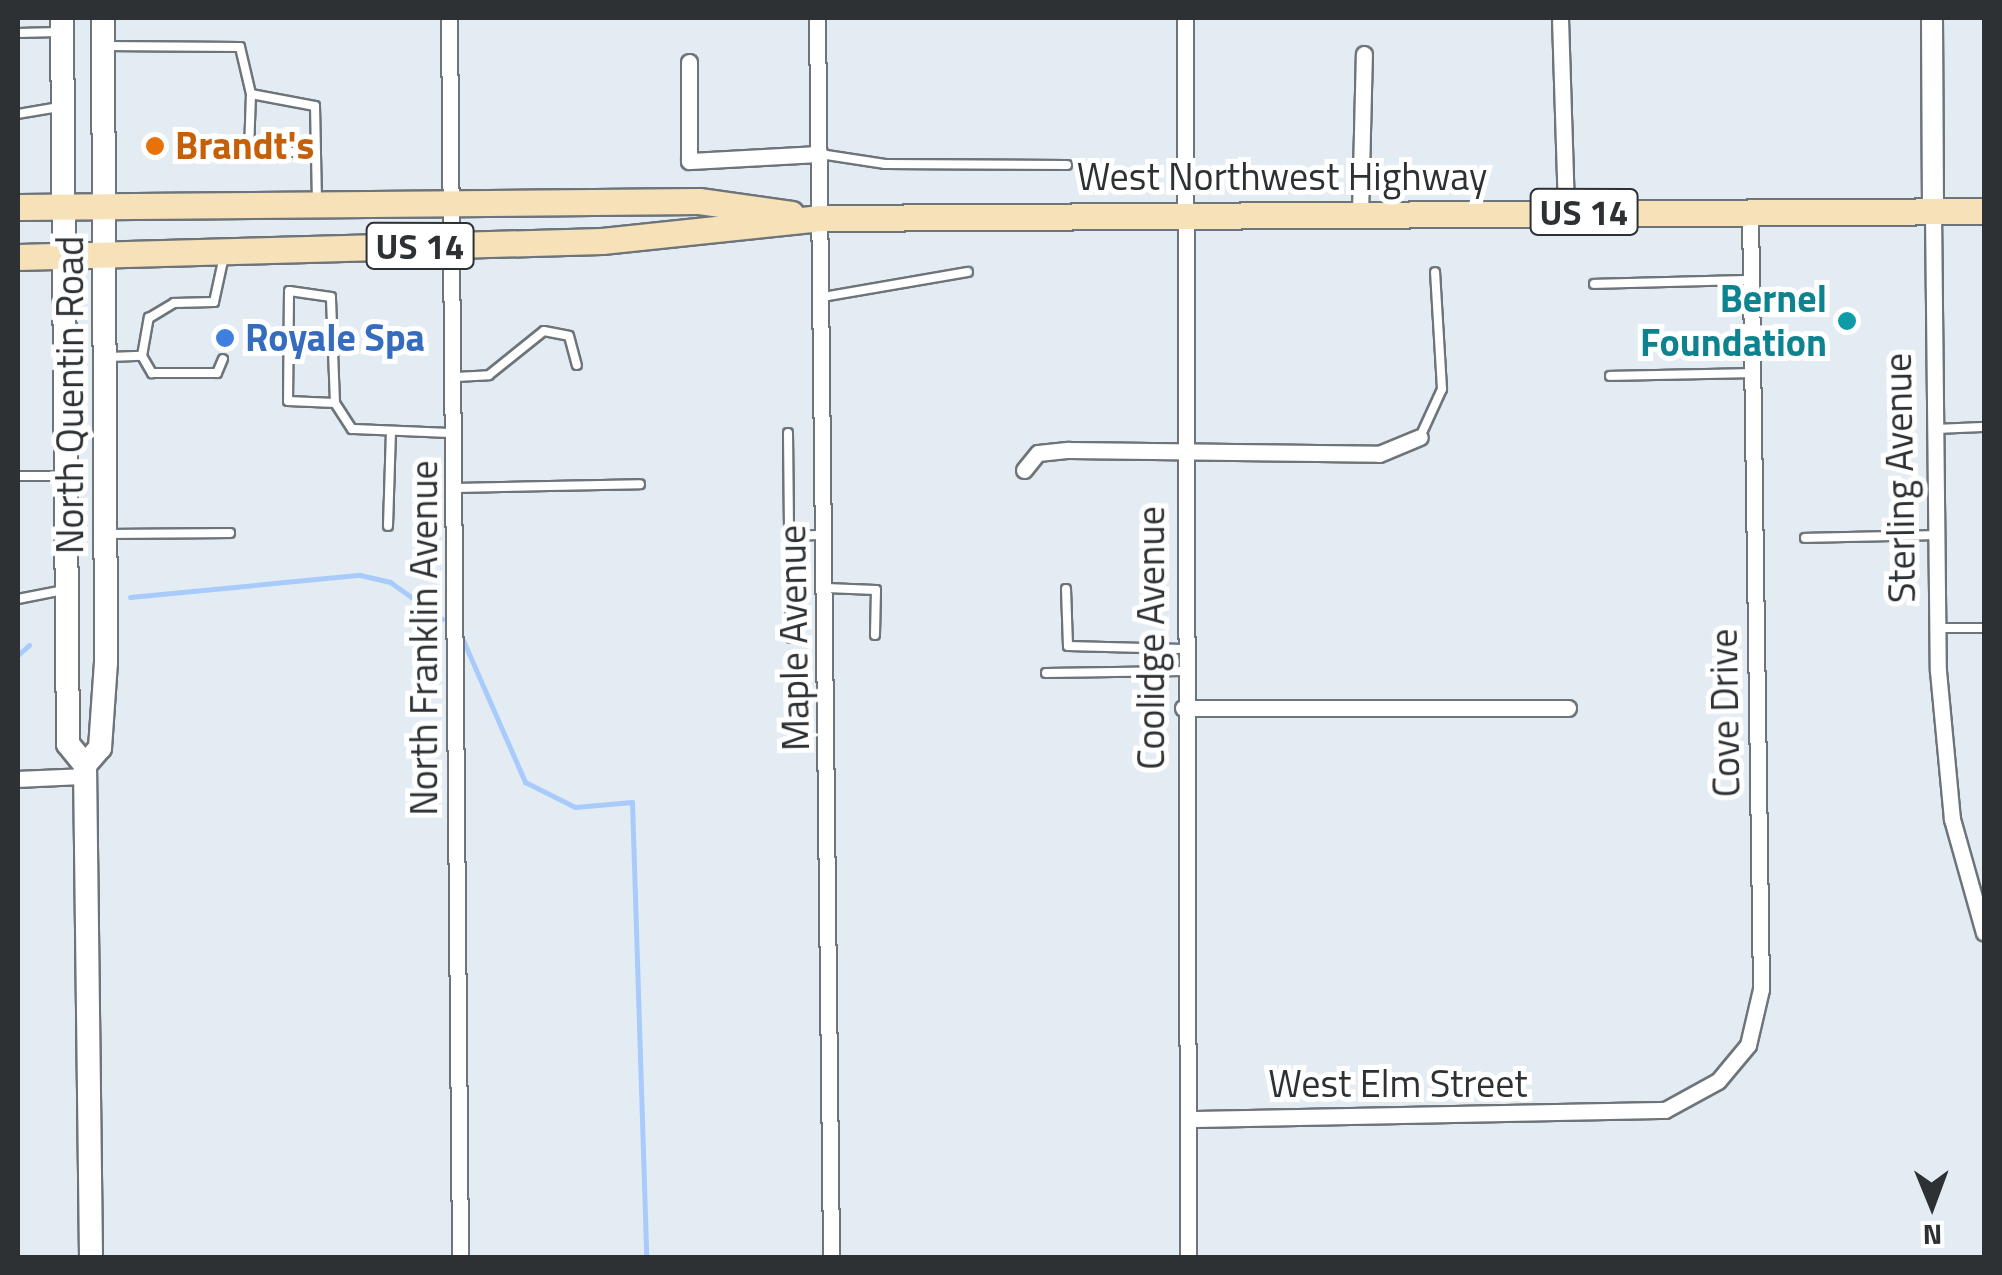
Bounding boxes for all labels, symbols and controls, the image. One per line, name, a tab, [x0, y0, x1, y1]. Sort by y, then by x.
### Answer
place label: Brandt's	[175, 123, 314, 169]
marker: Brandt's	[144, 135, 166, 157]
street label: West Northwest Highway	[1077, 154, 1487, 200]
road number: US 14	[1529, 182, 1639, 242]
road number: US 14	[365, 216, 475, 276]
street label: North Quentin Road	[47, 236, 93, 554]
place label: Bernel Foundation	[1640, 276, 1827, 366]
marker: Bernel Foundation	[1836, 310, 1858, 332]
place label: Royale Spa	[245, 315, 425, 361]
marker: Royale Spa	[214, 327, 236, 349]
street label: Sterling Avenue	[1875, 353, 1925, 603]
street label: North Franklin Avenue	[401, 460, 447, 816]
street label: Coolidge Avenue	[1128, 506, 1174, 770]
street label: Maple Avenue	[769, 525, 819, 751]
street label: Cove Drive	[1701, 628, 1749, 798]
street label: West Elm Street	[1268, 1061, 1528, 1107]
north arrow	[1882, 1155, 1982, 1255]
text: N	[1922, 1214, 1943, 1257]

